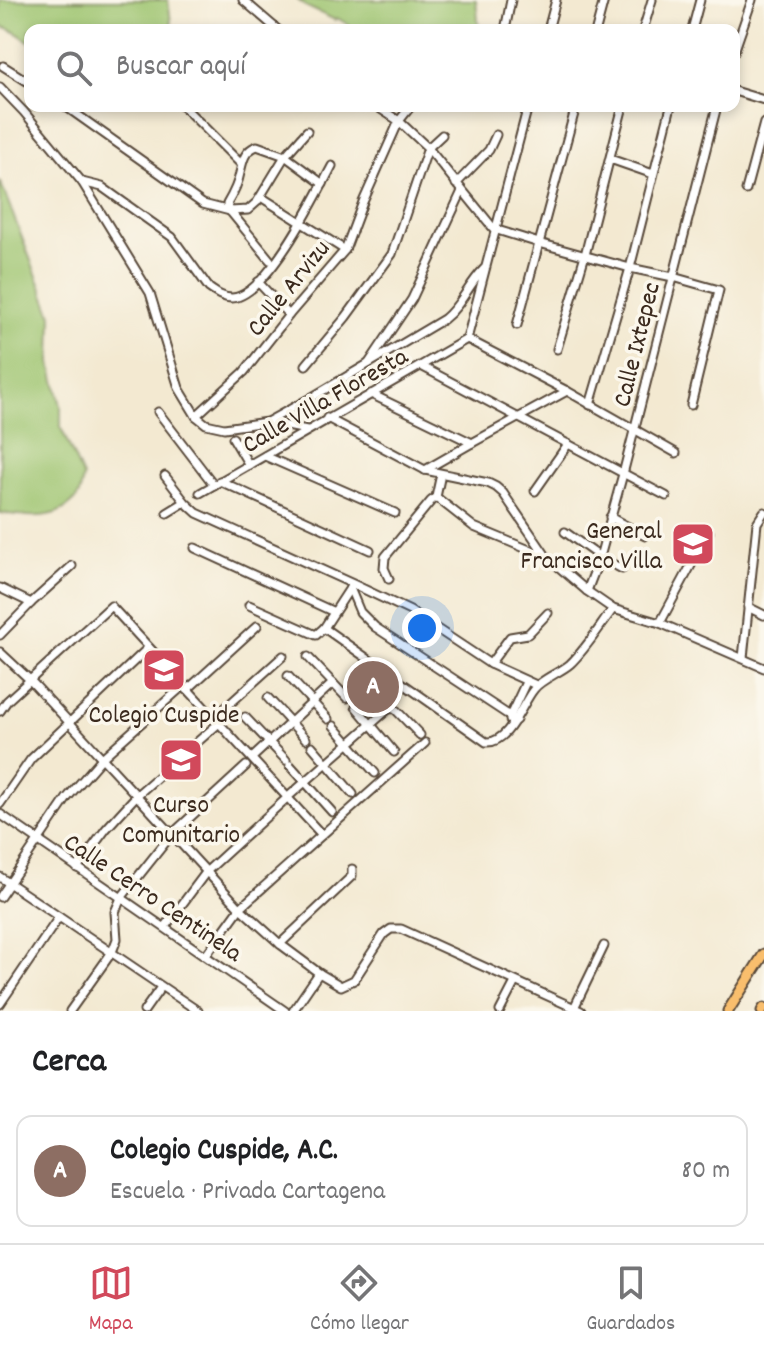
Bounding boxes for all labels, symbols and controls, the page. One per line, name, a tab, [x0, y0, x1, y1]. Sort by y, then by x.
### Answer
search box	[24, 24, 740, 112]
icon: search	[52, 46, 96, 90]
text: Buscar aquí	[116, 47, 246, 90]
street label: Calle Arvizu	[239, 233, 340, 346]
street label: Calle Ixtepec	[605, 279, 672, 411]
street label: Calle Villa Floresta	[236, 339, 416, 464]
place label: General Francisco Villa	[521, 514, 663, 581]
school or university icon: General Francisco Villa	[669, 520, 717, 568]
your location	[402, 608, 442, 648]
school or university icon: Colegio Cuspide	[140, 646, 188, 694]
pin: A	[347, 657, 399, 717]
place label: Colegio Cuspide	[88, 698, 240, 735]
school or university icon: Curso Comunitario	[157, 736, 205, 784]
place label: Curso Comunitario	[122, 788, 240, 855]
street label: Calle Cerro Centinela	[55, 825, 249, 973]
text: Cerca	[32, 1039, 106, 1088]
text: Colegio Cuspide, A.C.	[110, 1131, 338, 1174]
text: A	[53, 1153, 67, 1190]
text: 80 m	[682, 1153, 730, 1190]
text: Escuela · Privada Cartagena	[110, 1174, 385, 1211]
tab: Mapa	[89, 1261, 133, 1340]
tab: Cómo llegar	[310, 1261, 409, 1340]
tab: Guardados	[586, 1261, 675, 1340]

